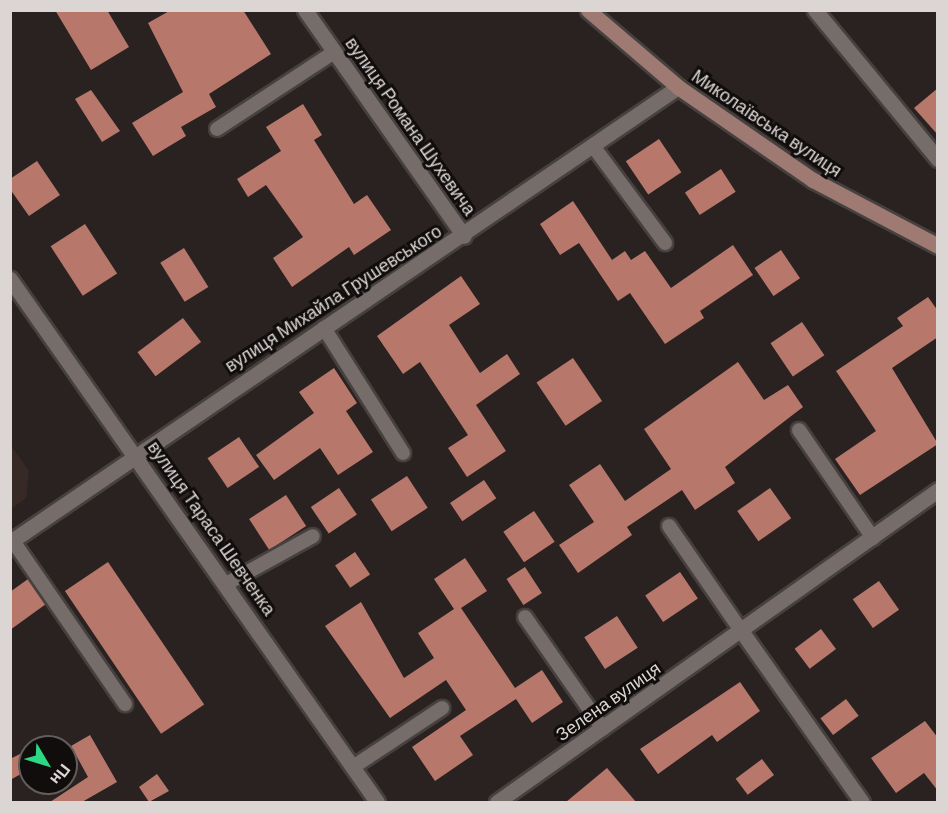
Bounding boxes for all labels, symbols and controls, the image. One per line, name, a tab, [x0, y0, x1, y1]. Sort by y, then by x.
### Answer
street label: вулиця Романа Шухевича	[341, 33, 481, 219]
street label: Миколаївська вулиця	[688, 65, 846, 181]
street label: вулиця Михайла Грушевського	[221, 220, 445, 376]
street label: вулиця Тараса Шевченка	[144, 437, 280, 619]
street label: Зелена вулиця	[552, 657, 664, 745]
north arrow	[18, 735, 78, 795]
text: Пн	[47, 761, 75, 789]

